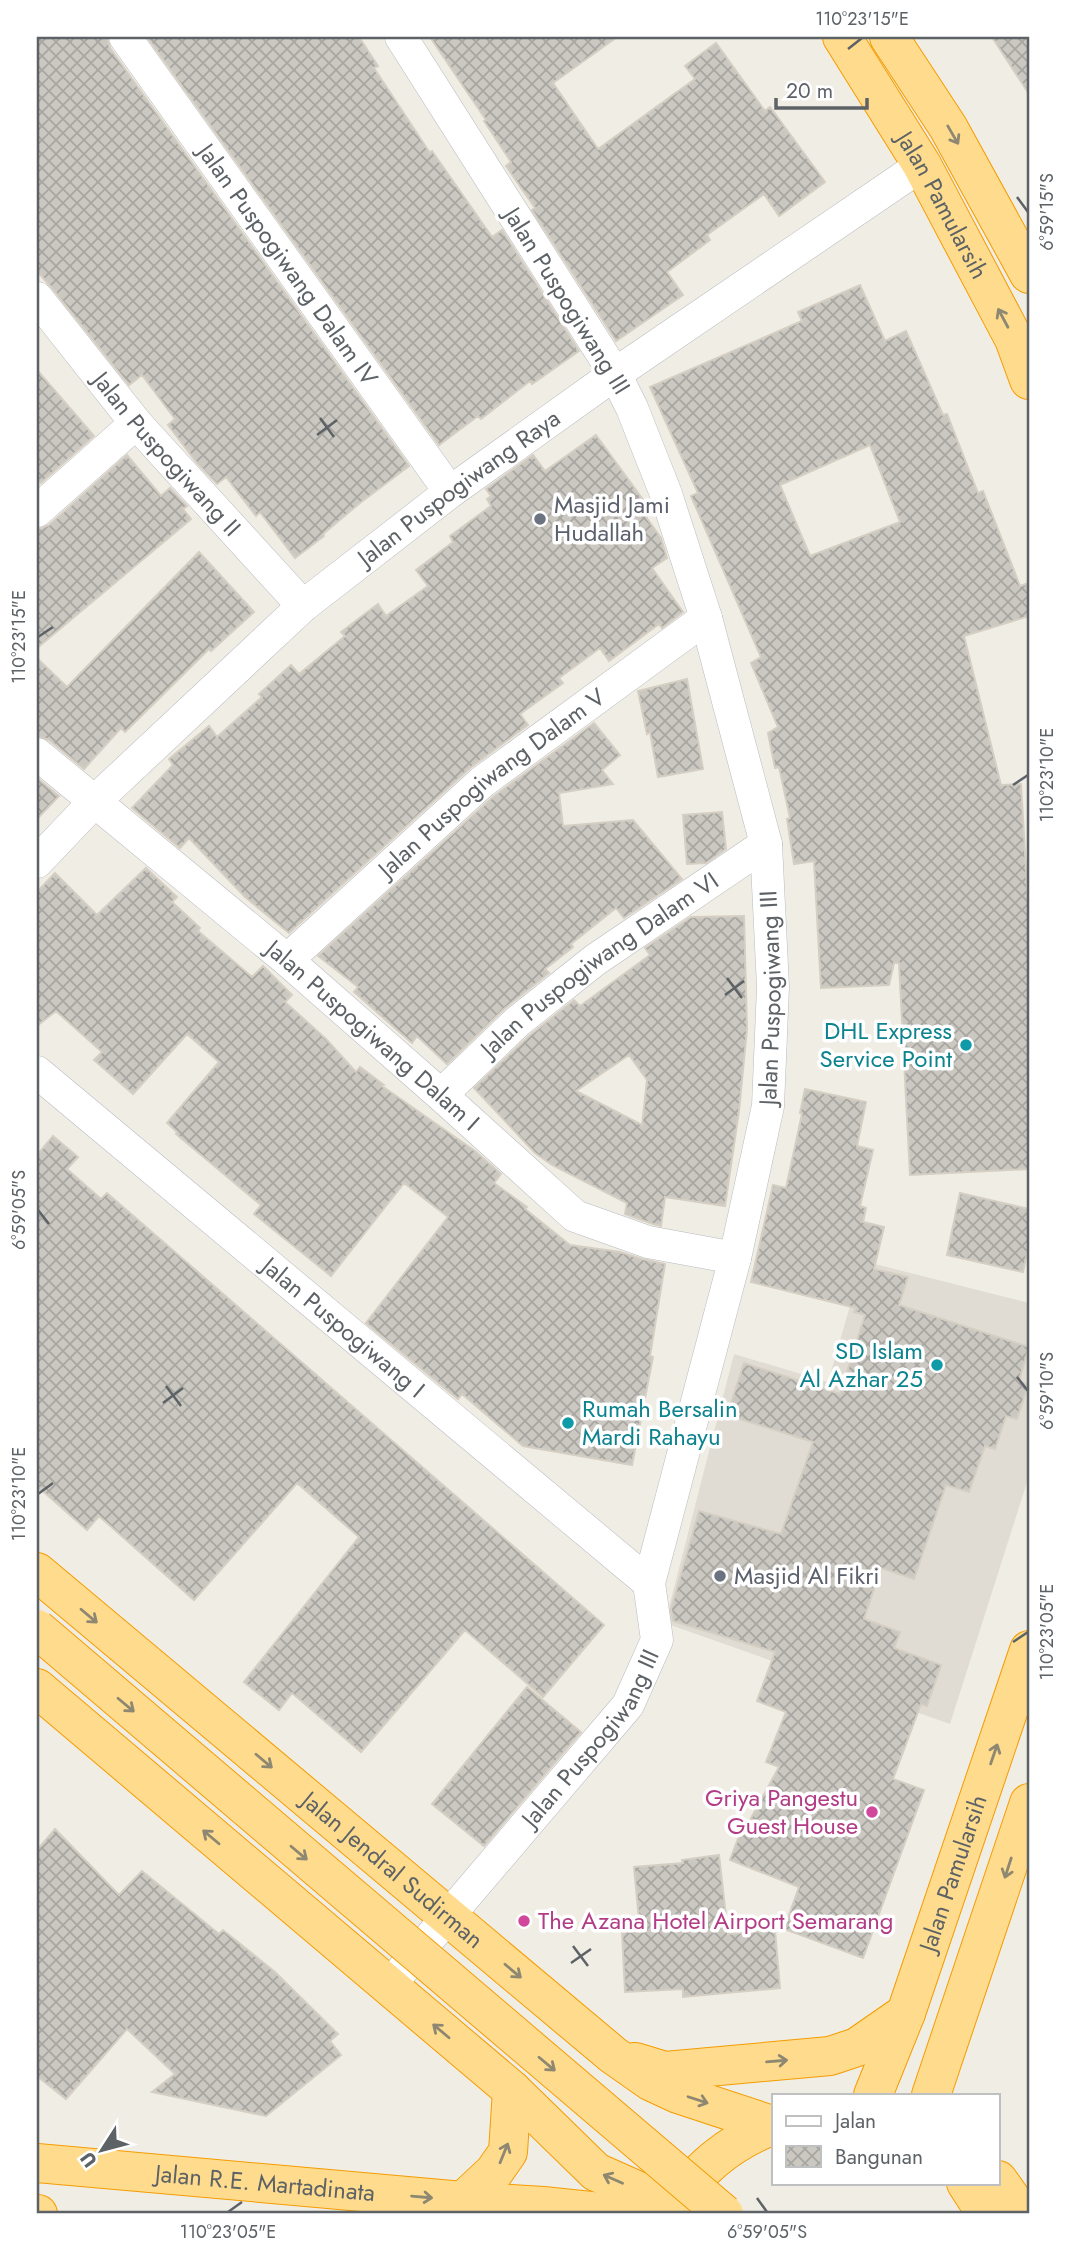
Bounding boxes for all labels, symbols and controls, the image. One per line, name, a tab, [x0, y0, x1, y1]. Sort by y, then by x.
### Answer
text: 110°23'15"E	[815, 6, 909, 32]
scale bar	[776, 66, 866, 110]
text: 20 m	[786, 76, 833, 106]
street label: Jalan Pamularsih	[887, 122, 997, 285]
one-way arrow	[946, 125, 960, 145]
street label: Jalan Puspogiwang Dalam IV	[188, 134, 387, 393]
text: 6°59'15"S	[1034, 173, 1060, 251]
street label: Jalan Puspogiwang III	[494, 198, 639, 401]
one-way arrow	[996, 308, 1010, 328]
street label: Jalan Puspogiwang II	[83, 362, 249, 544]
street label: Jalan Puspogiwang Raya	[348, 401, 567, 576]
place label: Masjid Jami Hudallah	[554, 487, 670, 550]
marker: Masjid Jami Hudallah	[532, 511, 548, 527]
text: 110°23'15"E	[6, 590, 32, 684]
street label: Jalan Puspogiwang Dalam V	[368, 679, 612, 888]
text: 110°23'10"E	[1034, 728, 1060, 822]
street label: Jalan Puspogiwang Dalam VI	[470, 863, 725, 1067]
street label: Jalan Puspogiwang III	[750, 890, 790, 1109]
street label: Jalan Puspogiwang Dalam I	[256, 930, 487, 1139]
place label: DHL Express Service Point	[820, 1013, 952, 1076]
marker: DHL Express Service Point	[958, 1037, 974, 1053]
text: 6°59'05"S	[6, 1170, 32, 1250]
street label: Jalan Puspogiwang I	[252, 1247, 433, 1406]
place label: SD Islam Al Azhar 25	[800, 1333, 923, 1396]
text: 6°59'10"S	[1034, 1352, 1060, 1430]
marker: SD Islam Al Azhar 25	[929, 1357, 945, 1373]
place label: Rumah Bersalin Mardi Rahayu	[582, 1391, 738, 1454]
marker: Rumah Bersalin Mardi Rahayu	[560, 1415, 576, 1431]
text: 110°23'10"E	[6, 1447, 32, 1541]
place label: Masjid Al Fikri	[734, 1558, 880, 1593]
marker: Masjid Al Fikri	[712, 1568, 728, 1584]
text: 110°23'05"E	[1034, 1584, 1060, 1680]
one-way arrow	[80, 1608, 98, 1624]
street label: Jalan Puspogiwang III	[511, 1644, 668, 1837]
one-way arrow	[117, 1697, 135, 1713]
one-way arrow	[989, 1743, 1001, 1765]
one-way arrow	[254, 1754, 272, 1769]
place label: Griya Pangestu Guest House	[705, 1780, 858, 1843]
street label: Jalan Jendral Sudirman	[292, 1781, 491, 1956]
street label: Jalan Pamularsih	[909, 1790, 996, 1959]
marker: Griya Pangestu Guest House	[864, 1804, 880, 1820]
one-way arrow	[203, 1829, 221, 1845]
one-way arrow	[290, 1845, 308, 1861]
one-way arrow	[1001, 1856, 1013, 1878]
place label: The Azana Hotel Airport Semarang	[538, 1903, 894, 1938]
marker: The Azana Hotel Airport Semarang	[516, 1913, 532, 1929]
one-way arrow	[504, 1963, 522, 1978]
one-way arrow	[433, 2023, 451, 2039]
one-way arrow	[765, 2054, 787, 2067]
one-way arrow	[538, 2056, 556, 2072]
legend	[772, 2094, 1000, 2184]
one-way arrow	[686, 2095, 708, 2108]
text: Jalan	[832, 2106, 876, 2136]
north arrow	[66, 2114, 136, 2184]
text: Bangunan	[835, 2142, 923, 2172]
one-way arrow	[499, 2143, 511, 2164]
text: U	[74, 2146, 103, 2173]
street label: Jalan R.E. Martadinata	[151, 2155, 376, 2210]
one-way arrow	[602, 2172, 624, 2185]
one-way arrow	[410, 2191, 433, 2204]
text: 110°23'05"E	[180, 2219, 276, 2245]
text: 6°59'05"S	[727, 2219, 807, 2245]

